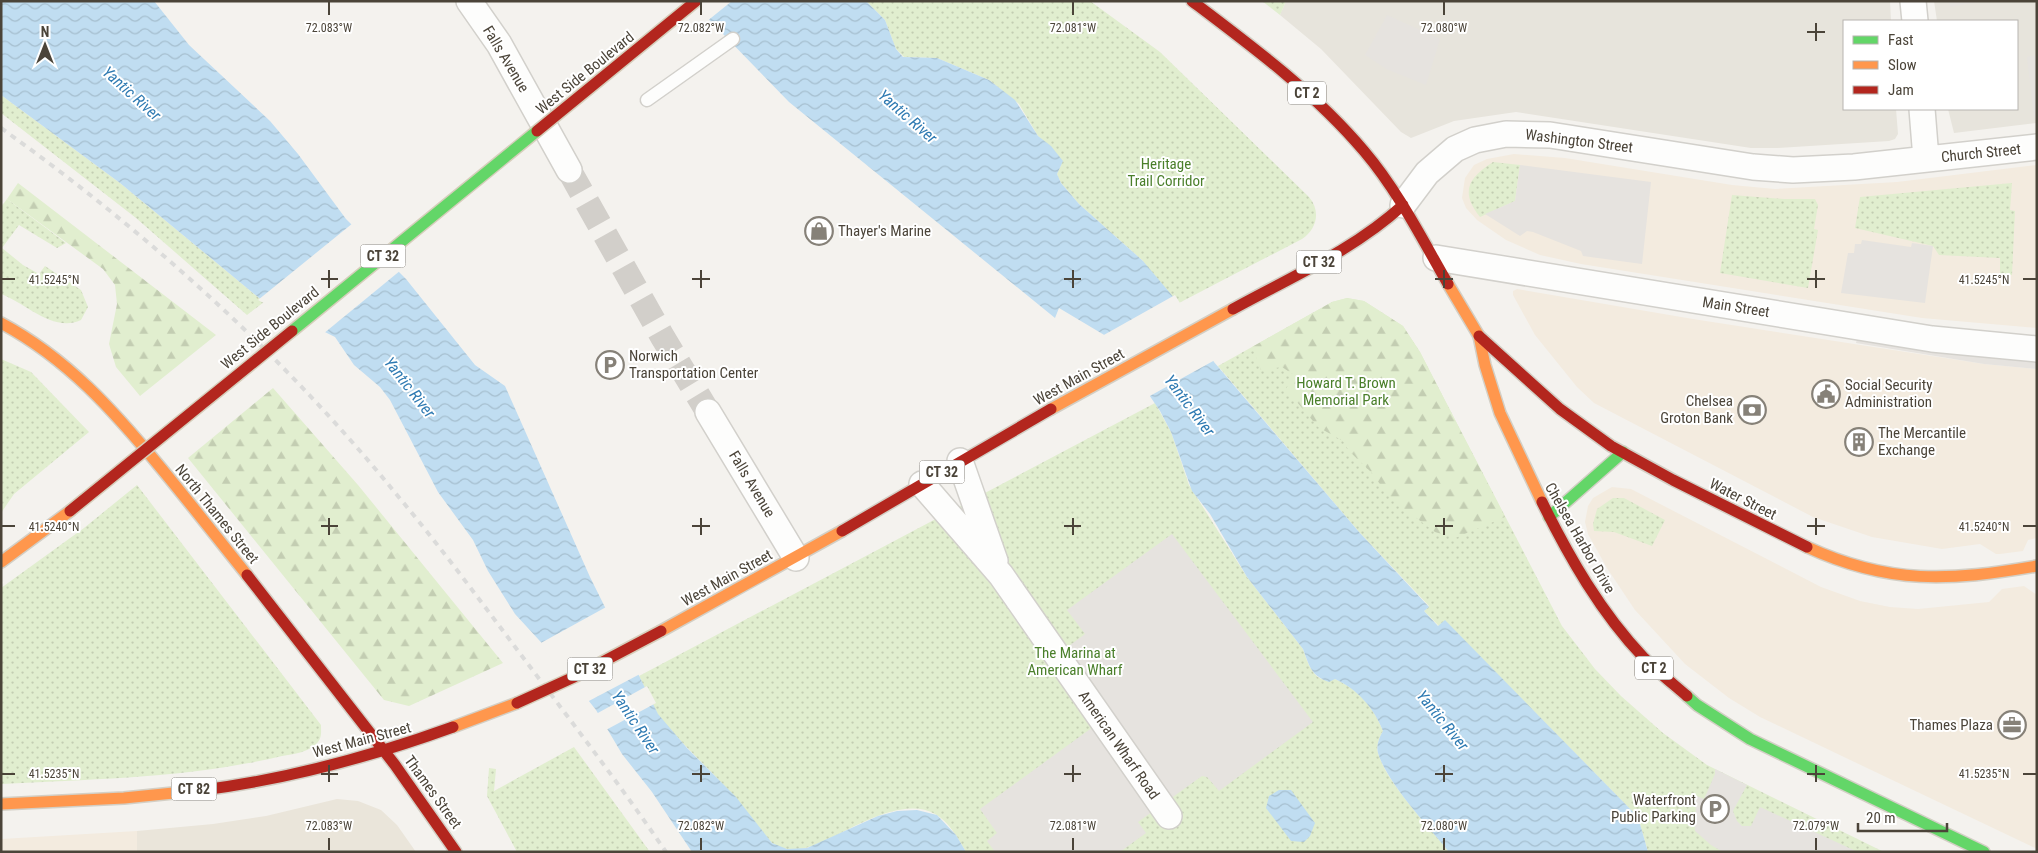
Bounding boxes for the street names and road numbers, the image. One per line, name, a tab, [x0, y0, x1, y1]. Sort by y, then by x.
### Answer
street label: Falls Avenue	[479, 22, 533, 96]
street label: West Side Boulevard	[532, 28, 638, 118]
road number: CT 2	[1288, 82, 1326, 105]
street label: Washington Street	[1524, 125, 1634, 157]
street label: Church Street	[1940, 140, 2022, 166]
road number: CT 32	[360, 245, 406, 268]
road number: CT 32	[1296, 250, 1342, 274]
street label: West Side Boulevard	[217, 283, 323, 373]
street label: Main Street	[1701, 293, 1771, 321]
street label: West Main Street	[1031, 345, 1127, 409]
street label: Falls Avenue	[725, 447, 779, 521]
street label: North Thames Street	[171, 461, 263, 567]
road number: CT 32	[920, 461, 964, 484]
street label: Water Street	[1706, 474, 1780, 524]
street label: Chelsea Harbor Drive	[1541, 480, 1619, 596]
street label: West Main Street	[679, 546, 775, 610]
road number: CT 2	[1635, 656, 1673, 680]
road number: CT 32	[568, 658, 612, 681]
street label: American Wharf Road	[1075, 687, 1163, 803]
street label: West Main Street	[311, 718, 413, 762]
street label: Thames Street	[400, 752, 466, 832]
road number: CT 82	[172, 778, 216, 801]

